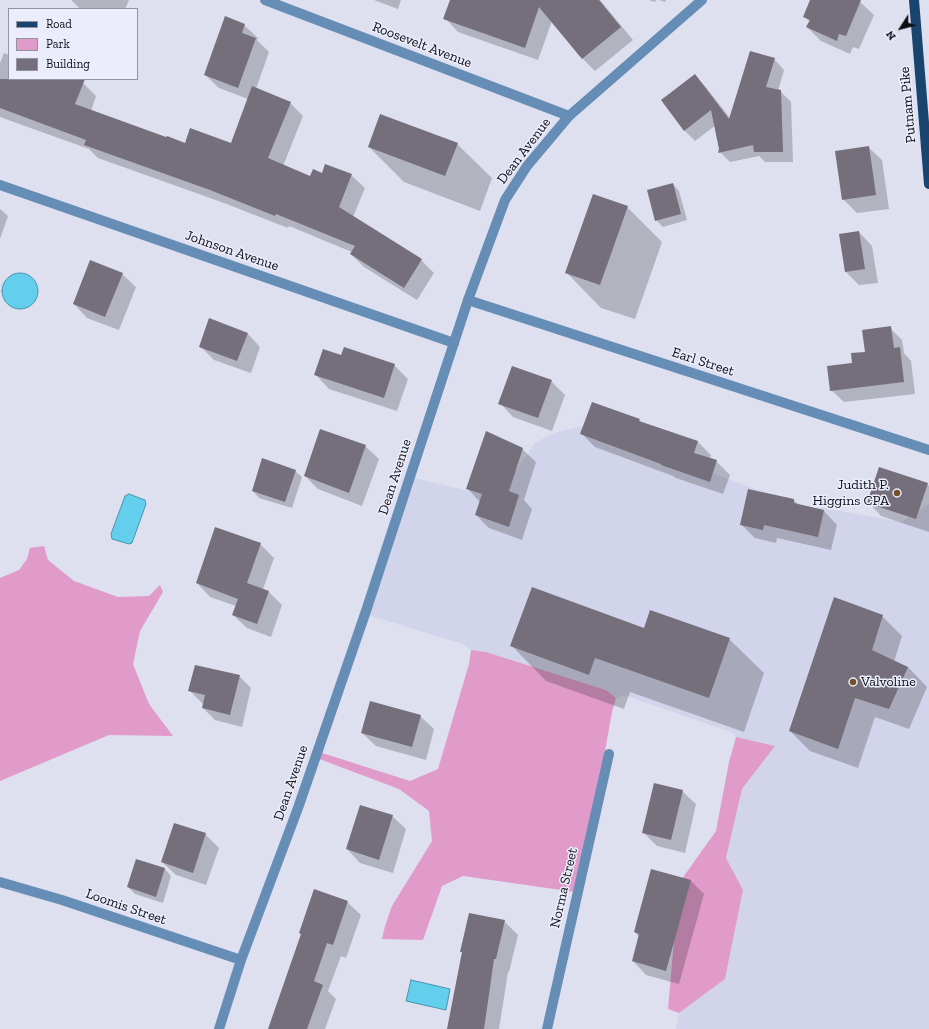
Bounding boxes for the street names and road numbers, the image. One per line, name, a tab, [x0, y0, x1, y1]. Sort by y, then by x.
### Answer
street label: Roosevelt Avenue	[370, 18, 474, 72]
street label: Putnam Pike	[896, 66, 920, 144]
street label: Dean Avenue	[494, 114, 554, 188]
street label: Johnson Avenue	[183, 227, 281, 275]
street label: Earl Street	[670, 344, 736, 380]
street label: Dean Avenue	[375, 437, 415, 517]
street label: Dean Avenue	[270, 743, 312, 823]
street label: Norma Street	[547, 846, 581, 930]
street label: Loomis Street	[83, 885, 169, 929]

